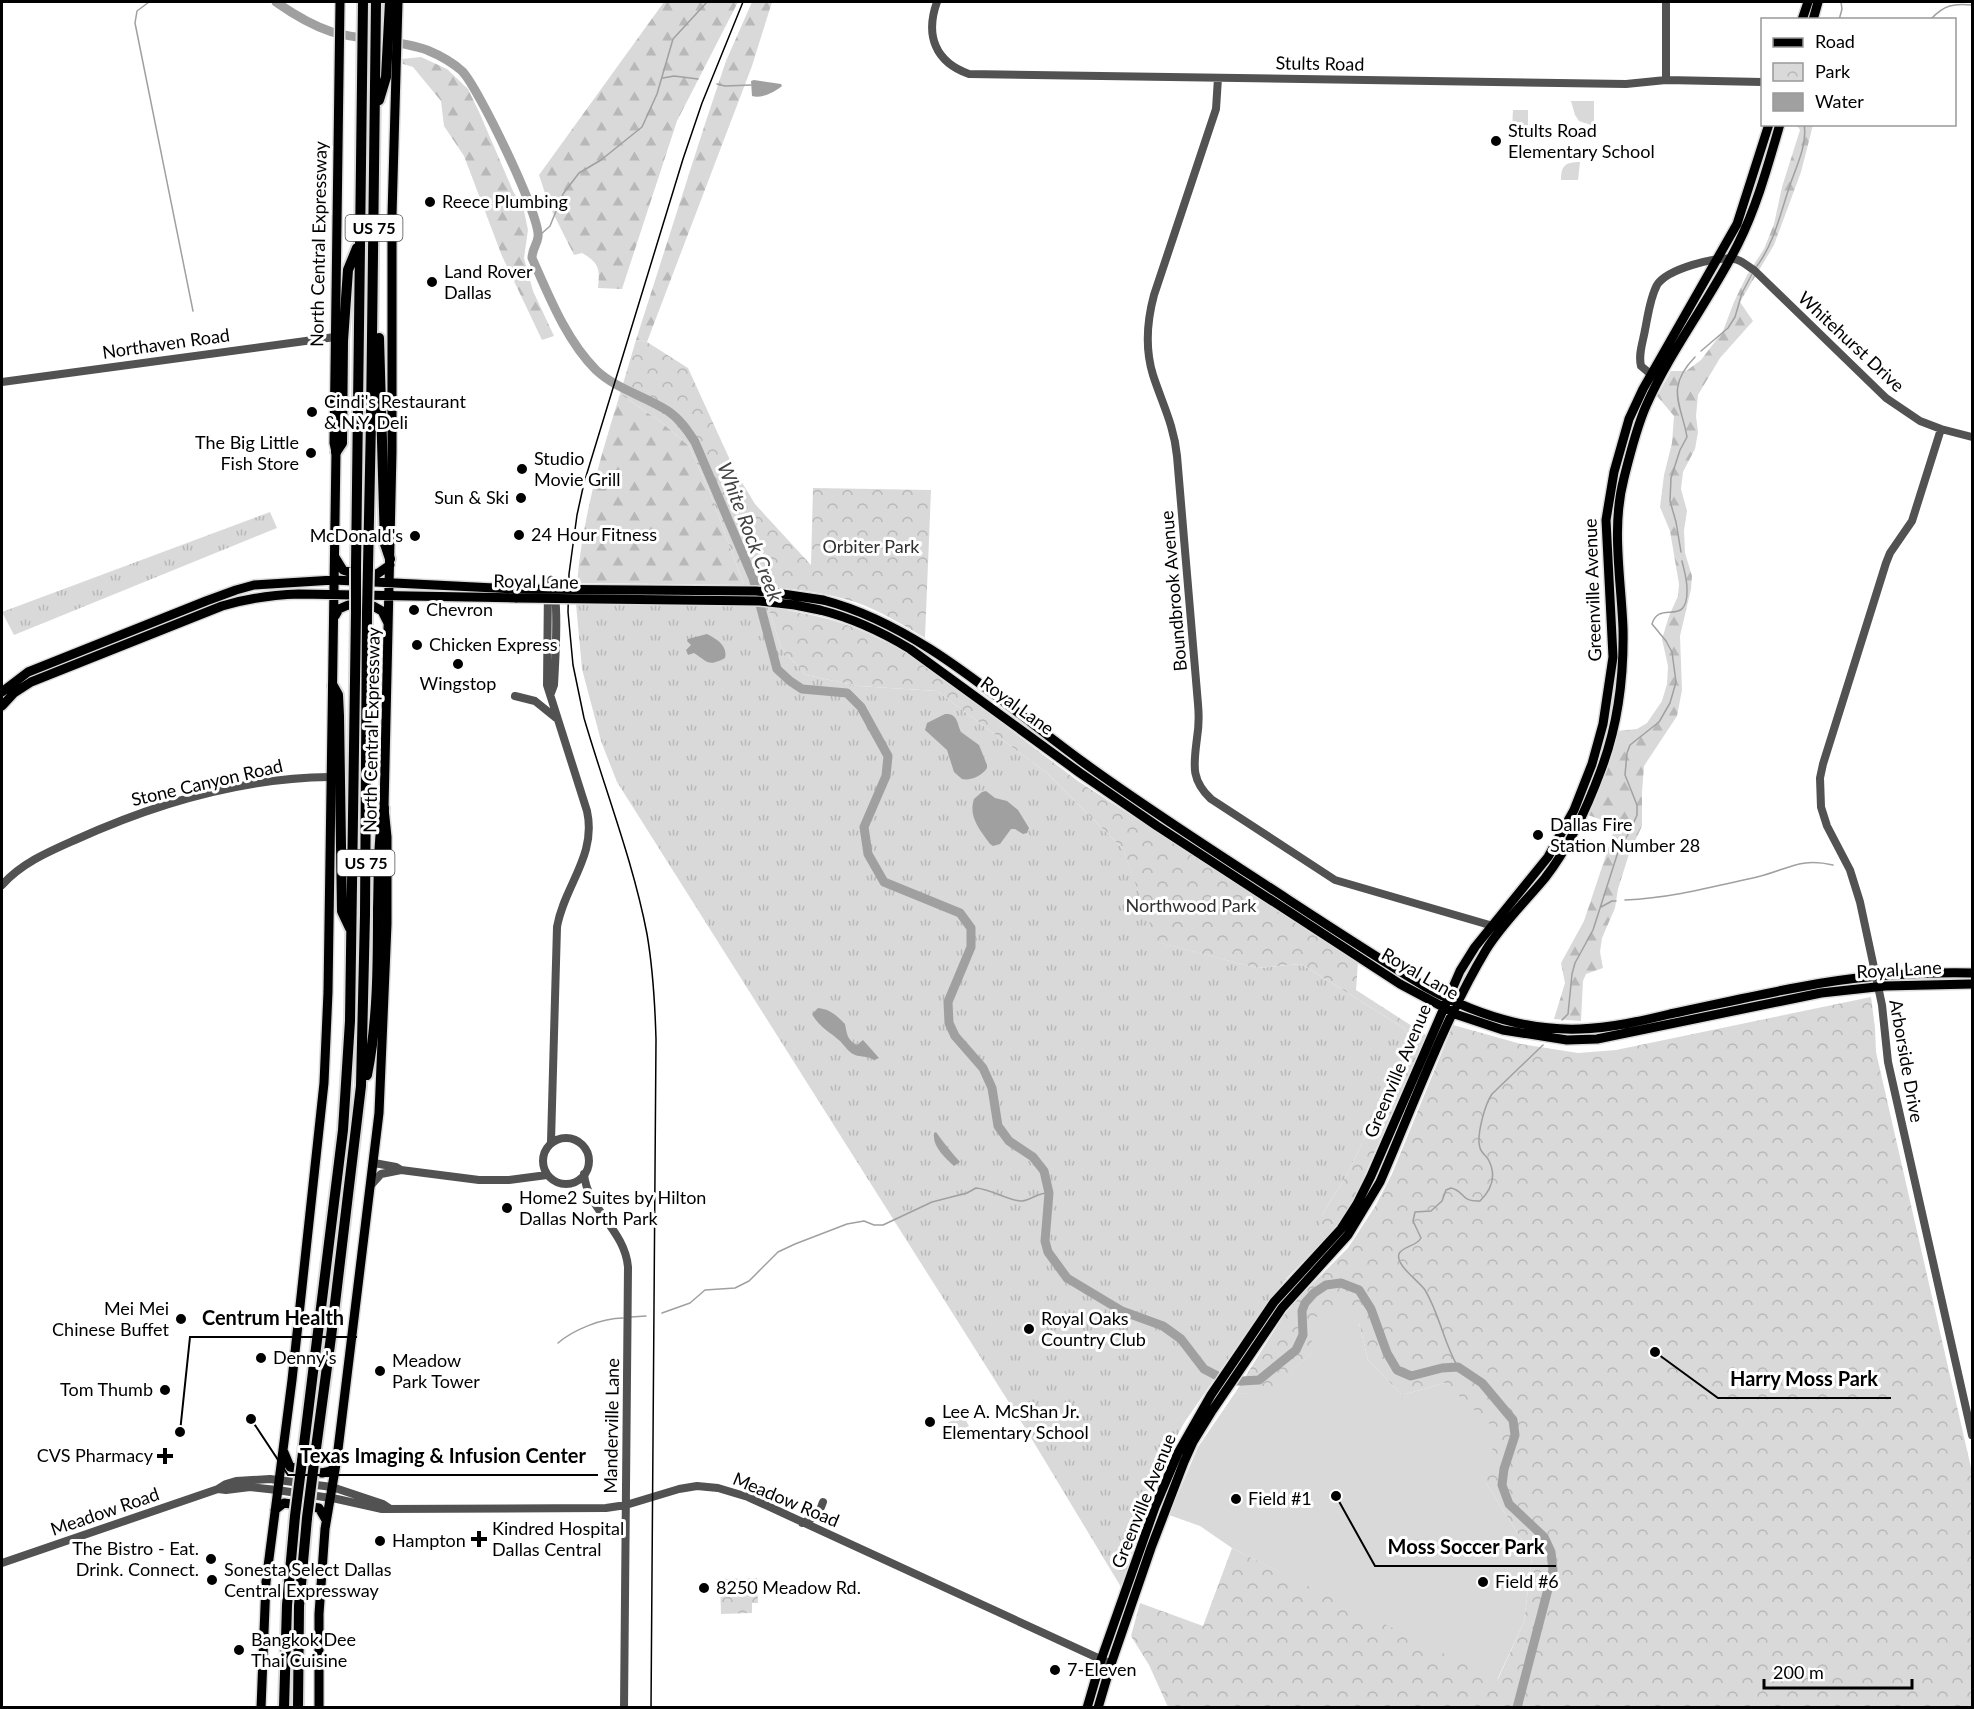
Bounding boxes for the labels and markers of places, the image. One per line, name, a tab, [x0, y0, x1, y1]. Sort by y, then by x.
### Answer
place label: Stults Road Elementary School	[1508, 119, 1655, 162]
marker: Stults Road Elementary School	[1489, 134, 1503, 148]
place label: Reece Plumbing	[442, 190, 568, 212]
marker: Reece Plumbing	[423, 195, 437, 209]
place label: Land Rover Dallas	[444, 260, 533, 303]
marker: Land Rover Dallas	[425, 275, 439, 289]
place label: Cindi's Restaurant & N.Y. Deli	[324, 390, 466, 433]
marker: Cindi's Restaurant & N.Y. Deli	[305, 405, 319, 419]
place label: The Big Little Fish Store	[195, 431, 299, 474]
marker: The Big Little Fish Store	[304, 446, 318, 460]
place label: Studio Movie Grill	[534, 447, 620, 490]
marker: Studio Movie Grill	[515, 462, 529, 476]
place label: Sun & Ski	[434, 486, 509, 508]
marker: Sun & Ski	[514, 491, 528, 505]
place label: 24 Hour Fitness	[531, 523, 657, 545]
place label: McDonald's	[310, 524, 403, 546]
marker: 24 Hour Fitness	[512, 528, 526, 542]
marker: McDonald's	[408, 529, 422, 543]
place label: Chevron	[426, 598, 493, 620]
marker: Chevron	[407, 603, 421, 617]
place label: Chicken Express	[429, 633, 558, 655]
marker: Chicken Express	[410, 638, 424, 652]
marker: Wingstop	[451, 657, 465, 671]
place label: Wingstop	[420, 672, 496, 694]
place label: Dallas Fire Station Number 28	[1550, 813, 1700, 856]
marker: Dallas Fire Station Number 28	[1531, 828, 1545, 842]
place label: Home2 Suites by Hilton Dallas North Park	[519, 1186, 706, 1229]
marker: Home2 Suites by Hilton Dallas North Park	[500, 1201, 514, 1215]
place label: Mei Mei Chinese Buffet	[52, 1297, 170, 1340]
callout: Centrum Health	[190, 1299, 357, 1337]
place label: Royal Oaks Country Club	[1041, 1307, 1146, 1350]
marker: Mei Mei Chinese Buffet	[174, 1312, 188, 1326]
marker: Royal Oaks Country Club	[1022, 1322, 1036, 1336]
place label: Denny's	[273, 1346, 337, 1368]
place label: Meadow Park Tower	[392, 1349, 480, 1392]
marker: Denny's	[254, 1351, 268, 1365]
callout: Harry Moss Park	[1718, 1360, 1891, 1398]
marker: Meadow Park Tower	[373, 1364, 387, 1378]
place label: Tom Thumb	[60, 1378, 153, 1400]
marker: Tom Thumb	[158, 1383, 172, 1397]
place label: Lee A. McShan Jr. Elementary School	[942, 1400, 1089, 1443]
marker: Lee A. McShan Jr. Elementary School	[923, 1415, 937, 1429]
callout: Texas Imaging & Infusion Center	[288, 1437, 598, 1475]
place label: CVS Pharmacy	[37, 1444, 154, 1466]
marker: CVS Pharmacy	[158, 1449, 172, 1463]
place label: Field #1	[1248, 1487, 1312, 1509]
marker: Field #1	[1229, 1492, 1243, 1506]
place label: Kindred Hospital Dallas Central	[492, 1517, 624, 1560]
callout: Moss Soccer Park	[1375, 1528, 1556, 1566]
place label: Hampton	[392, 1529, 466, 1551]
marker: Kindred Hospital Dallas Central	[470, 1530, 488, 1548]
marker: Hampton	[373, 1534, 387, 1548]
place label: The Bistro - Eat. Drink. Connect.	[72, 1537, 199, 1580]
marker: The Bistro - Eat. Drink. Connect.	[204, 1552, 218, 1566]
place label: Sonesta Select Dallas Central Expressway	[224, 1558, 392, 1601]
place label: Field #6	[1495, 1570, 1559, 1592]
marker: Sonesta Select Dallas Central Expressway	[205, 1573, 219, 1587]
marker: Field #6	[1476, 1575, 1490, 1589]
place label: 8250 Meadow Rd.	[716, 1576, 861, 1598]
marker: 8250 Meadow Rd.	[697, 1581, 711, 1595]
place label: Bangkok Dee Thai Cuisine	[251, 1628, 356, 1671]
marker: Bangkok Dee Thai Cuisine	[232, 1643, 246, 1657]
place label: 7-Eleven	[1067, 1658, 1137, 1680]
marker: 7-Eleven	[1048, 1663, 1062, 1677]

